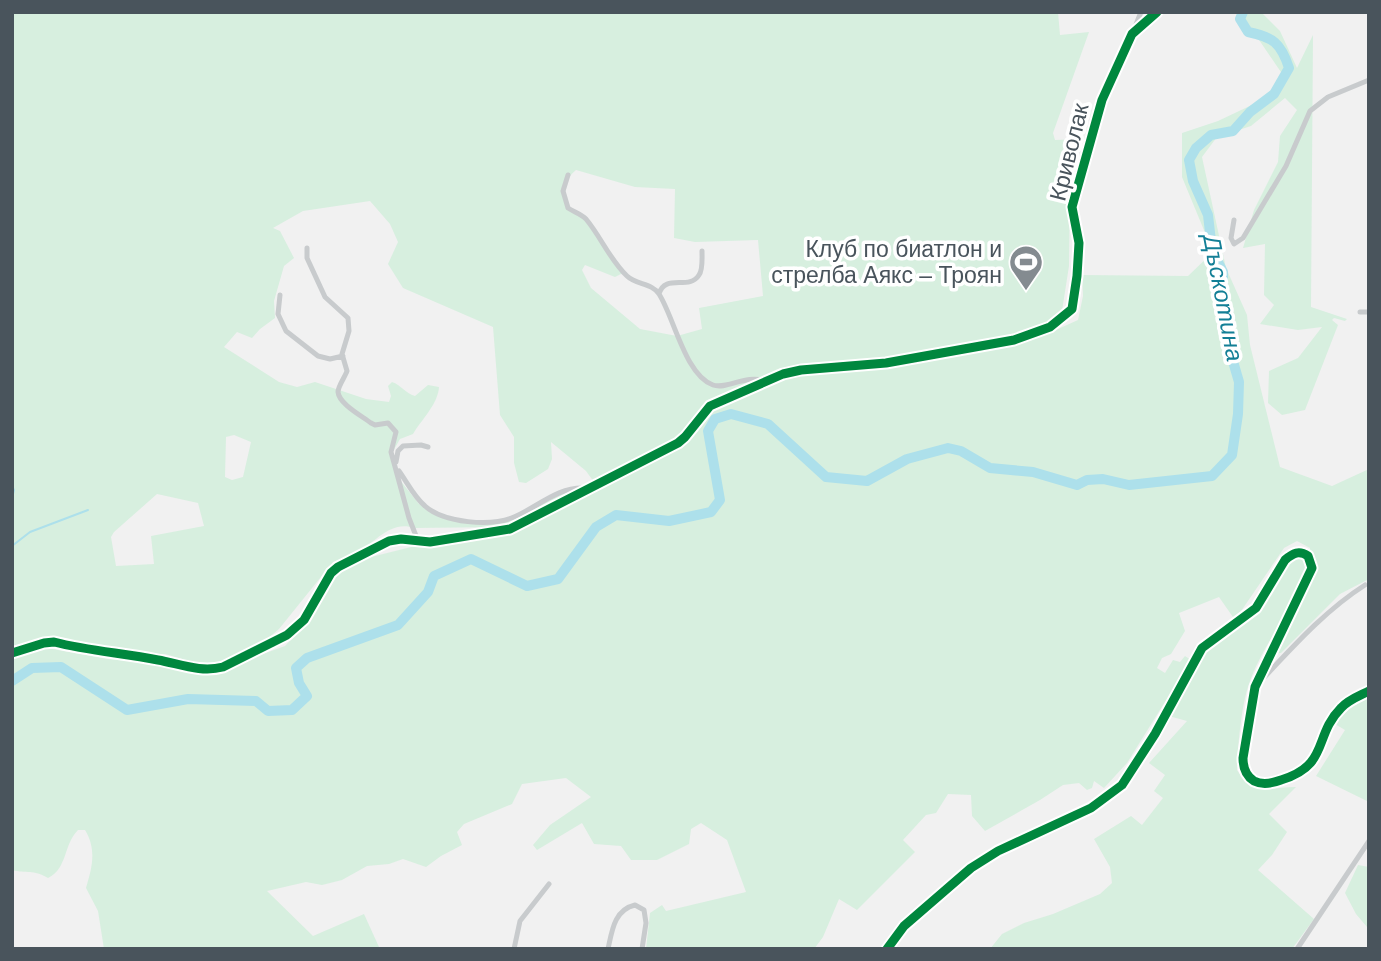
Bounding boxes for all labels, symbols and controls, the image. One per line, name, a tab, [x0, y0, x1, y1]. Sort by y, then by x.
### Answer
street label: Криволак	[1044, 100, 1094, 203]
water label: Дъскотина	[1197, 229, 1249, 363]
place label: Клуб по биатлон и стрелба Аякс – Троян	[771, 236, 1002, 288]
sports icon: Клуб по биатлон и стрелба Аякс – Троян	[1007, 243, 1045, 292]

